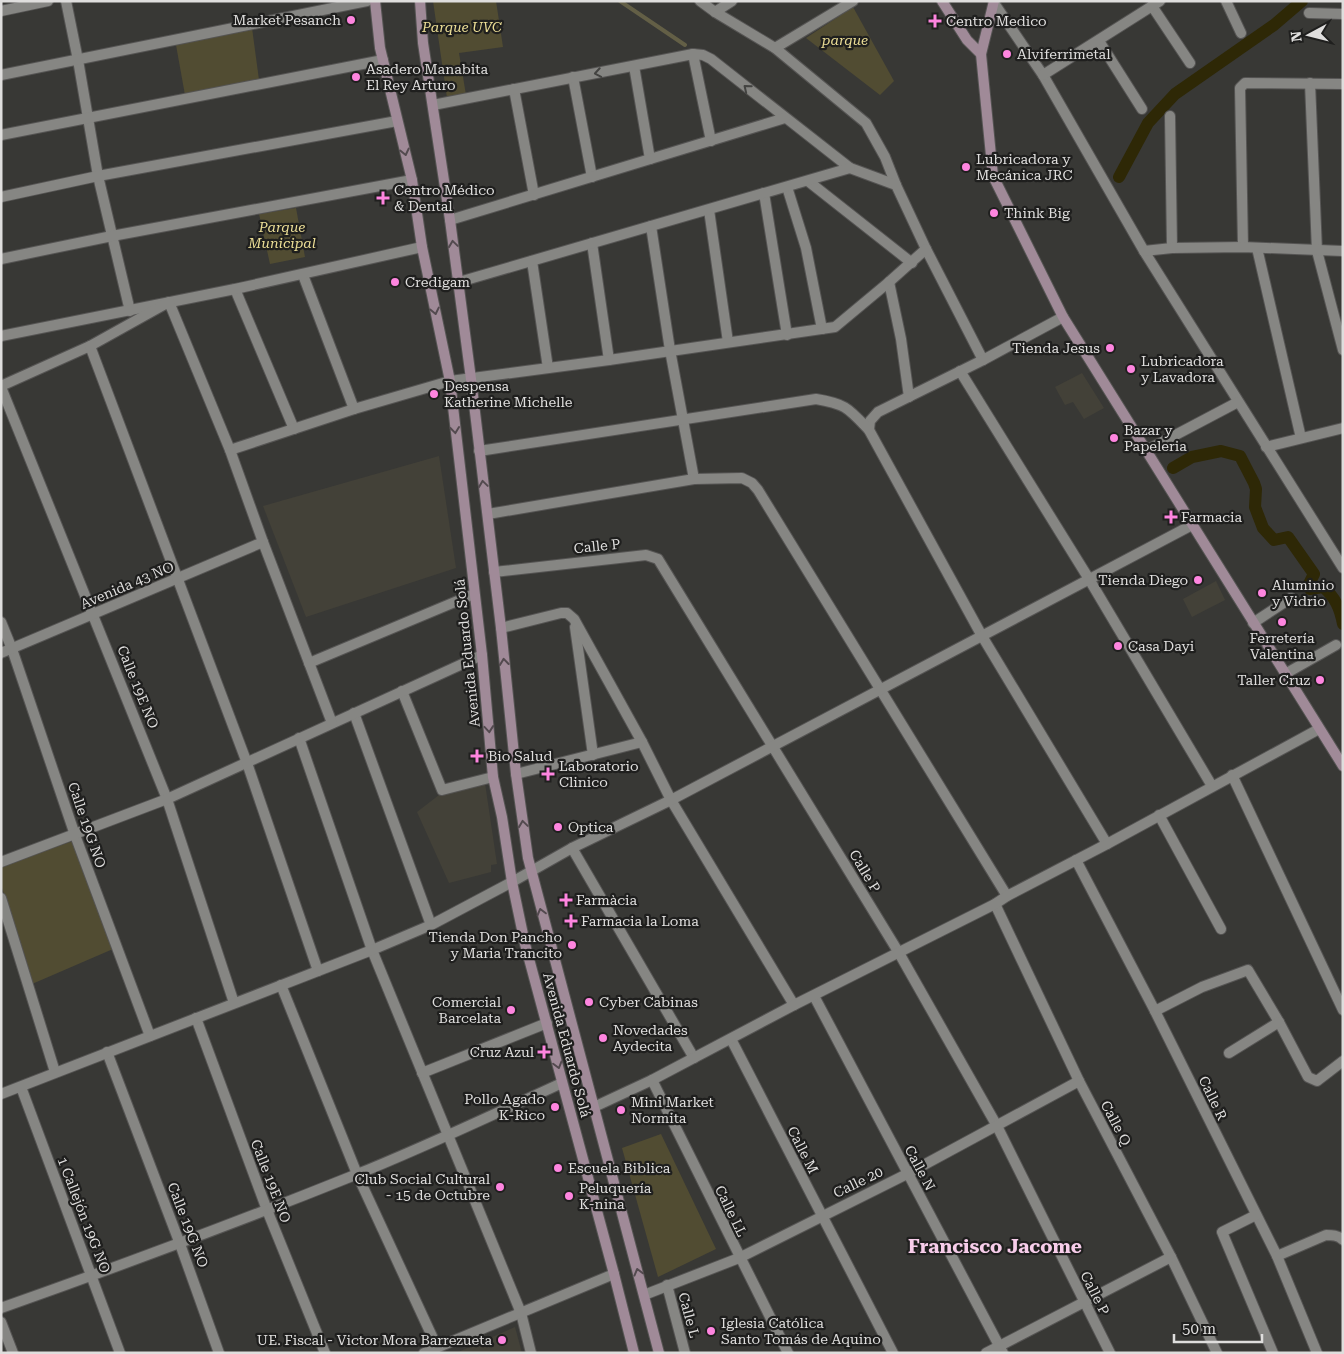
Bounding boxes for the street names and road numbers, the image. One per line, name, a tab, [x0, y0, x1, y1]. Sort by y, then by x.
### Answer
street label: Calle P	[573, 536, 621, 556]
street label: Avenida 43 NO	[78, 558, 176, 612]
street label: Avenida Eduardo Solá	[451, 578, 483, 728]
street label: Calle 19E NO	[114, 643, 162, 731]
street label: Calle 19G NO	[65, 780, 109, 870]
street label: Calle P	[846, 847, 884, 895]
street label: Avenida Eduardo Solá	[540, 971, 594, 1119]
street label: Calle R	[1195, 1073, 1231, 1123]
street label: Calle Q	[1098, 1098, 1134, 1148]
street label: Calle M	[784, 1124, 822, 1176]
street label: Calle 19E NO	[248, 1137, 294, 1225]
street label: Calle N	[902, 1143, 938, 1193]
street label: 1 Callejón 19G NO	[54, 1155, 114, 1275]
street label: Calle 20	[831, 1163, 886, 1201]
street label: Calle 19G NO	[164, 1180, 212, 1270]
street label: Calle LL	[712, 1183, 750, 1239]
street label: Calle P	[1077, 1269, 1113, 1317]
street label: Calle L	[675, 1291, 703, 1340]

